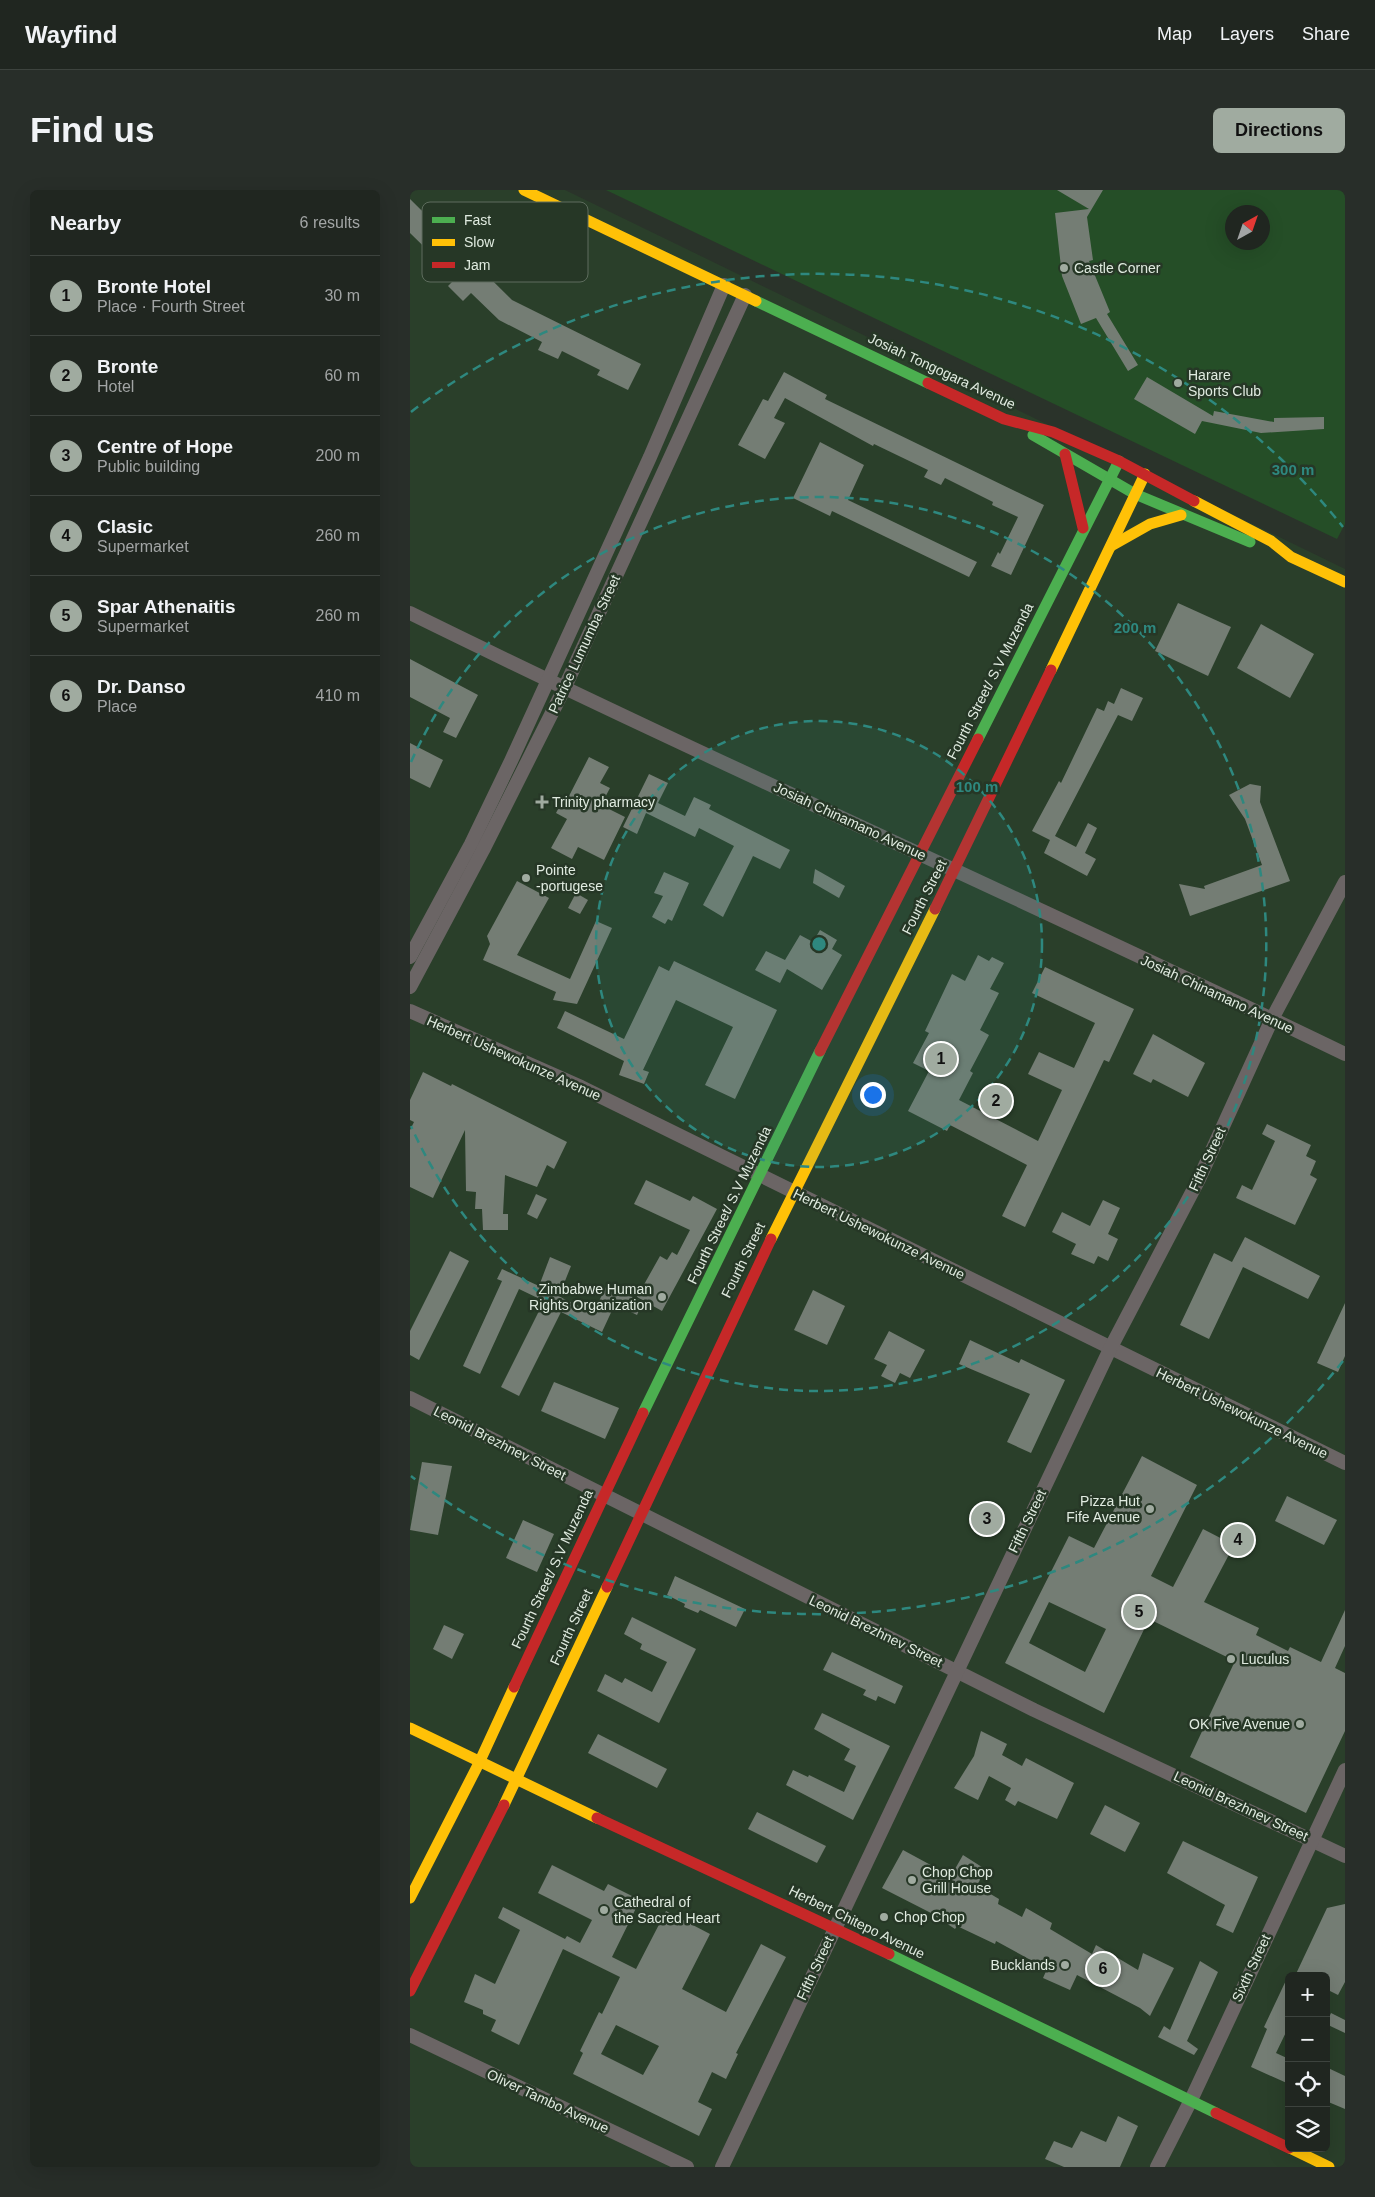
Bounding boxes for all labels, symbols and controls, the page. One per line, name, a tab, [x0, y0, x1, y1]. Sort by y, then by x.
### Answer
text: Wayfind	[25, 21, 117, 48]
text: Map	[1157, 24, 1192, 44]
text: Layers	[1220, 24, 1274, 44]
text: Share	[1302, 24, 1350, 44]
button: Directions	[1213, 108, 1345, 153]
text: Find us	[30, 110, 154, 149]
legend	[422, 202, 588, 282]
north arrow	[1225, 205, 1270, 250]
text: Nearby	[50, 211, 121, 234]
text: Fast	[464, 212, 491, 228]
text: 6 results	[300, 214, 360, 231]
text: Slow	[464, 234, 495, 250]
text: Jam	[464, 257, 490, 273]
place label: Castle Corner	[1074, 260, 1161, 276]
marker: Castle Corner	[1058, 262, 1070, 274]
text: Bronte Hotel	[97, 276, 211, 297]
text: 1	[62, 287, 70, 304]
text: 30 m	[324, 287, 360, 304]
text: Place · Fourth Street	[97, 298, 245, 315]
street label: Josiah Tongogara Avenue	[866, 330, 1018, 412]
text: Bronte	[97, 356, 158, 377]
text: 2	[62, 367, 70, 384]
text: 60 m	[324, 367, 360, 384]
place label: Harare Sports Club	[1188, 367, 1261, 399]
marker: Harare Sports Club	[1172, 377, 1184, 389]
text: Hotel	[97, 378, 134, 395]
text: Centre of Hope	[97, 436, 233, 457]
text: 3	[62, 447, 70, 464]
text: 200 m	[316, 447, 360, 464]
text: Public building	[97, 458, 200, 475]
text: 300 m	[1272, 461, 1314, 478]
text: Clasic	[97, 516, 153, 537]
text: 4	[62, 527, 70, 544]
text: 260 m	[316, 527, 360, 544]
text: Supermarket	[97, 538, 189, 555]
street label: Patrice Lumumba Street	[545, 572, 623, 716]
text: Spar Athenaitis	[97, 596, 236, 617]
street label: Fourth Street/ S.V Muzenda	[943, 600, 1037, 762]
text: 5	[62, 607, 70, 624]
text: 260 m	[316, 607, 360, 624]
text: Supermarket	[97, 618, 189, 635]
text: 200 m	[1114, 619, 1156, 636]
text: Dr. Danso	[97, 676, 186, 697]
text: 6	[62, 687, 70, 704]
text: 410 m	[316, 687, 360, 704]
text: Place	[97, 698, 137, 715]
text: 100 m	[956, 778, 998, 795]
street label: Josiah Chinamano Avenue	[771, 779, 929, 863]
place label: Trinity pharmacy	[552, 794, 655, 810]
marker: Trinity pharmacy	[536, 796, 548, 808]
street label: Fourth Street	[898, 857, 950, 937]
place label: Pointe -portugese	[536, 862, 603, 894]
marker: Pointe -portugese	[520, 872, 532, 884]
centre of rings	[810, 935, 828, 953]
street label: Josiah Chinamano Avenue	[1138, 952, 1296, 1036]
street label: Herbert Ushewokunze Avenue	[424, 1012, 604, 1104]
pin: 1	[925, 1040, 957, 1078]
your location	[860, 1082, 886, 1108]
pin: 2	[980, 1082, 1012, 1120]
street label: Fourth Street/ S.V Muzenda	[683, 1123, 775, 1287]
street label: Fifth Street	[1185, 1124, 1229, 1193]
street label: Herbert Ushewokunze Avenue	[791, 1185, 968, 1283]
street label: Fourth Street	[718, 1220, 768, 1300]
place label: Zimbabwe Human Rights Organization	[529, 1281, 652, 1313]
marker: Zimbabwe Human Rights Organization	[656, 1291, 668, 1303]
street label: Herbert Ushewokunze Avenue	[1154, 1364, 1331, 1462]
street label: Leonid Brezhnev Street	[431, 1403, 569, 1483]
street label: Fourth Street/ S.V Muzenda	[508, 1487, 596, 1651]
street label: Fifth Street	[1005, 1487, 1049, 1555]
place label: Pizza Hut Fife Avenue	[1066, 1493, 1140, 1525]
pin: 3	[971, 1500, 1003, 1538]
marker: Pizza Hut Fife Avenue	[1144, 1503, 1156, 1515]
pin: 4	[1222, 1521, 1254, 1559]
street label: Fourth Street	[546, 1586, 596, 1668]
street label: Leonid Brezhnev Street	[807, 1592, 945, 1670]
pin: 5	[1123, 1593, 1155, 1631]
place label: Luculus	[1241, 1651, 1289, 1667]
marker: Luculus	[1225, 1653, 1237, 1665]
place label: OK Five Avenue	[1189, 1716, 1290, 1732]
marker: OK Five Avenue	[1294, 1718, 1306, 1730]
street label: Leonid Brezhnev Street	[1171, 1768, 1311, 1844]
place label: Chop Chop Grill House	[922, 1864, 993, 1896]
marker: Chop Chop Grill House	[906, 1874, 918, 1886]
street label: Herbert Chitepo Avenue	[786, 1882, 928, 1962]
place label: Cathedral of the Sacred Heart	[614, 1894, 720, 1926]
marker: Cathedral of the Sacred Heart	[598, 1904, 610, 1916]
place label: Chop Chop	[894, 1909, 965, 1925]
marker: Chop Chop	[878, 1911, 890, 1923]
street label: Sixth Street	[1228, 1932, 1274, 2004]
street label: Fifth Street	[793, 1933, 837, 2002]
pin: 6	[1087, 1950, 1119, 1988]
place label: Bucklands	[990, 1957, 1055, 1973]
marker: Bucklands	[1059, 1959, 1071, 1971]
map controls	[1285, 1972, 1330, 2152]
button: +	[1285, 1972, 1330, 2017]
button: −	[1285, 2017, 1330, 2062]
button: locate	[1285, 2062, 1330, 2107]
street label: Oliver Tambo Avenue	[485, 2066, 612, 2136]
button: layers	[1285, 2107, 1330, 2152]

